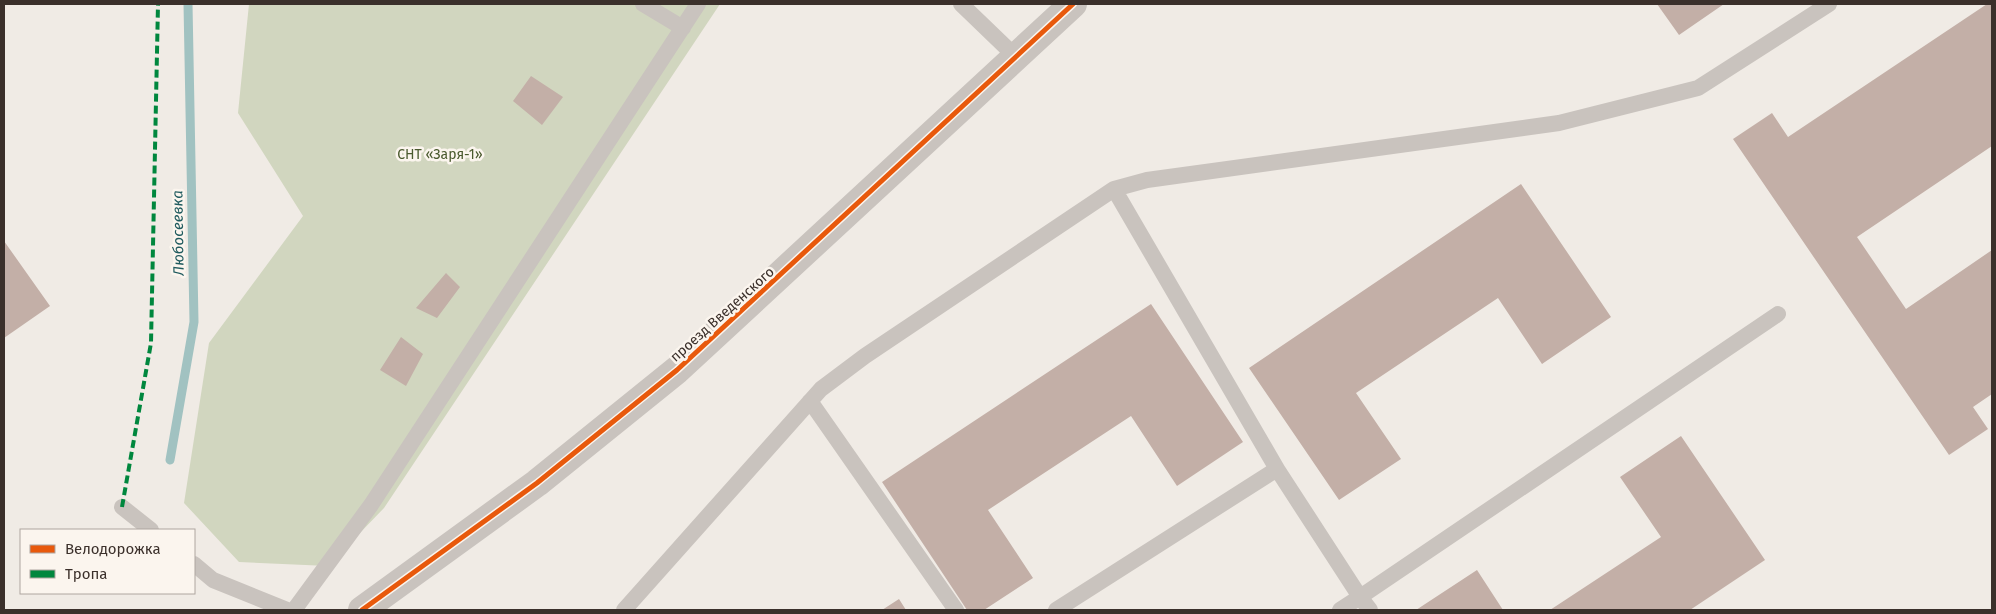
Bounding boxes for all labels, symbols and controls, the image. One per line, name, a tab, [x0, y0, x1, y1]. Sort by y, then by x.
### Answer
park label: СНТ «Заря-1»	[397, 146, 483, 163]
water label: Любосеевка	[168, 190, 188, 277]
street label: проезд Введенского	[667, 263, 778, 365]
legend	[20, 529, 195, 594]
text: Велодорожка	[65, 540, 161, 558]
text: Тропа	[65, 565, 107, 583]

